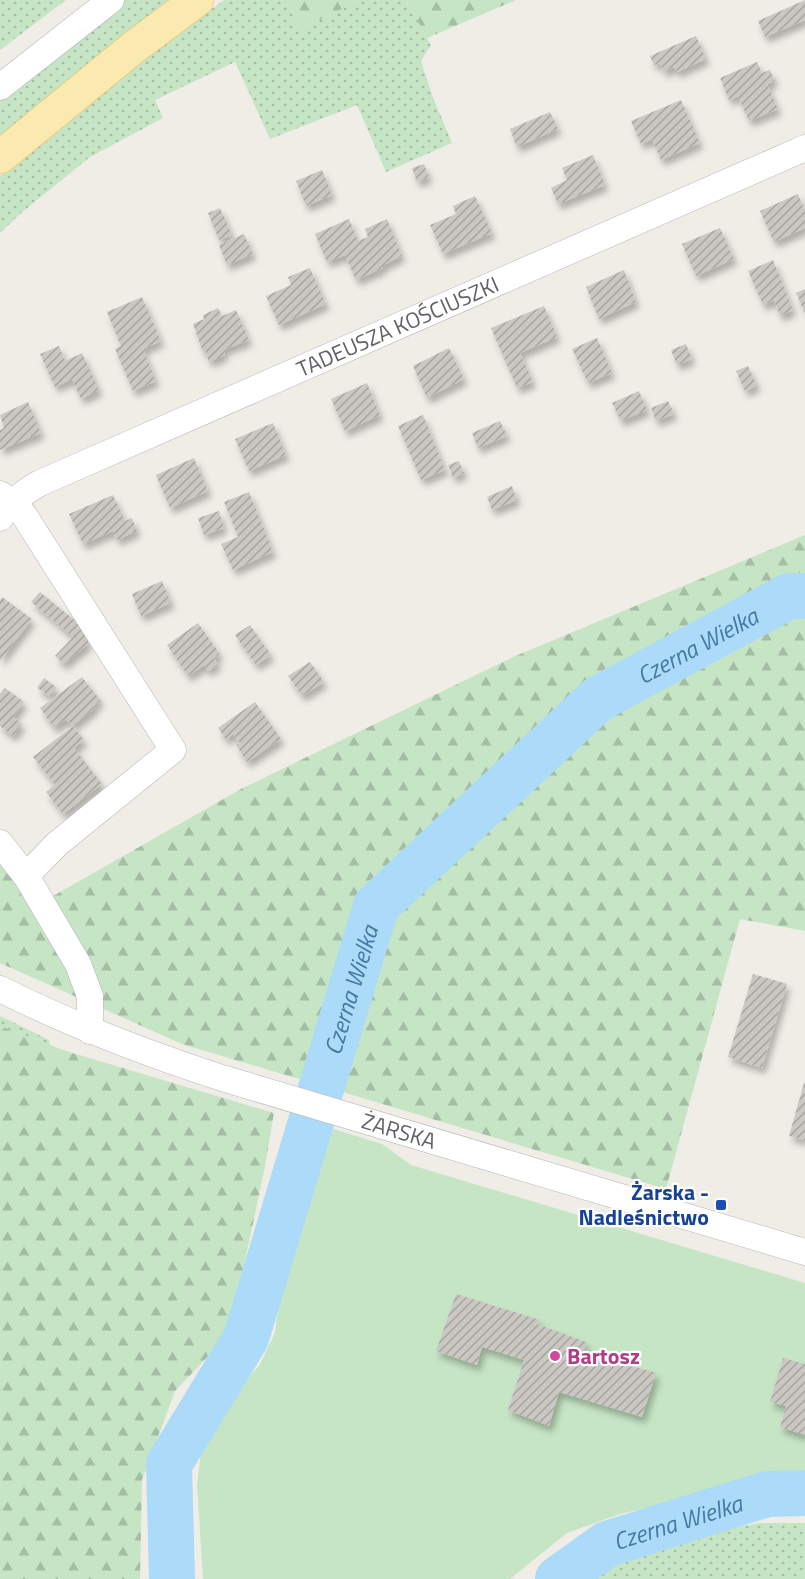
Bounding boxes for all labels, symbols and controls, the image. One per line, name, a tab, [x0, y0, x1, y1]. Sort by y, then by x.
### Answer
street label: TADEUSZA KOŚCIUSZKI	[291, 267, 504, 386]
water label: Czerna Wielka	[630, 597, 766, 693]
water label: Czerna Wielka	[314, 919, 388, 1059]
street label: ŻARSKA	[358, 1104, 440, 1158]
place label: Żarska - Nadleśnictwo	[579, 1175, 709, 1234]
marker: Żarska - Nadleśnictwo	[714, 1198, 728, 1212]
place label: Bartosz	[567, 1339, 640, 1373]
marker: Bartosz	[548, 1349, 562, 1363]
water label: Czerna Wielka	[608, 1484, 748, 1559]

